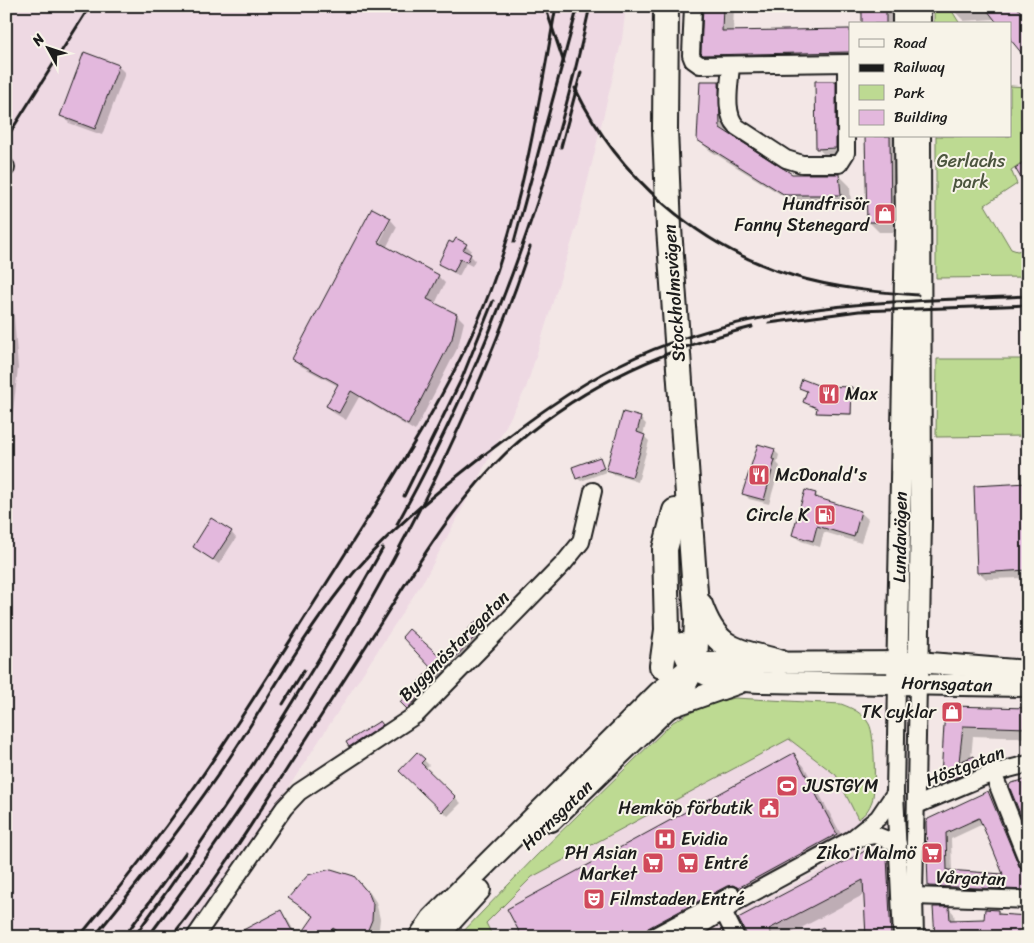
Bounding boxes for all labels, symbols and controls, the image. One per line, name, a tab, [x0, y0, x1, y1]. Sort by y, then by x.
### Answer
north arrow	[22, 22, 72, 72]
legend	[849, 22, 1012, 138]
text: N	[25, 28, 51, 52]
text: Road	[894, 30, 927, 56]
text: Railway	[894, 54, 945, 80]
text: Park	[894, 80, 925, 106]
text: Building	[894, 104, 948, 130]
park label: Gerlachs park	[937, 145, 1006, 198]
place label: Hundfrisör Fanny Stenegard	[734, 188, 871, 241]
shop icon: Hundfrisör Fanny Stenegard	[873, 202, 897, 226]
street label: Stockholmsvägen	[653, 223, 695, 363]
place label: Max	[845, 378, 879, 410]
restaurant icon: Max	[817, 382, 841, 406]
place label: McDonald's	[775, 459, 868, 491]
restaurant icon: McDonald's	[747, 463, 771, 487]
street label: Lundavägen	[883, 491, 917, 583]
place label: Circle K	[746, 499, 810, 531]
fuel station icon: Circle K	[813, 503, 837, 527]
street label: Byggmästaregatan	[391, 582, 518, 709]
street label: Hornsgatan	[901, 666, 993, 702]
place label: TK cyklar	[861, 696, 938, 728]
shop icon: TK cyklar	[940, 700, 964, 724]
street label: Höstgatan	[921, 736, 1010, 796]
place label: JUSTGYM	[802, 770, 879, 802]
street label: Hornsgatan	[513, 772, 601, 858]
sports icon: JUSTGYM	[775, 774, 799, 798]
place label: Hemköp förbutik	[618, 792, 753, 824]
public building icon: Hemköp förbutik	[757, 796, 781, 820]
place label: Evidia	[681, 823, 728, 855]
hospital icon: Evidia	[653, 827, 677, 851]
place label: PH Asian Market	[565, 837, 638, 890]
place label: Ziko i Malmö	[816, 837, 918, 869]
supermarket icon: Ziko i Malmö	[920, 841, 944, 865]
place label: Entré	[704, 847, 748, 879]
supermarket icon: PH Asian Market	[641, 851, 665, 875]
supermarket icon: Entré	[676, 851, 700, 875]
street label: Vårgatan	[935, 861, 1007, 895]
place label: Filmstaden Entré	[610, 883, 745, 915]
theatre icon: Filmstaden Entré	[582, 887, 606, 911]

